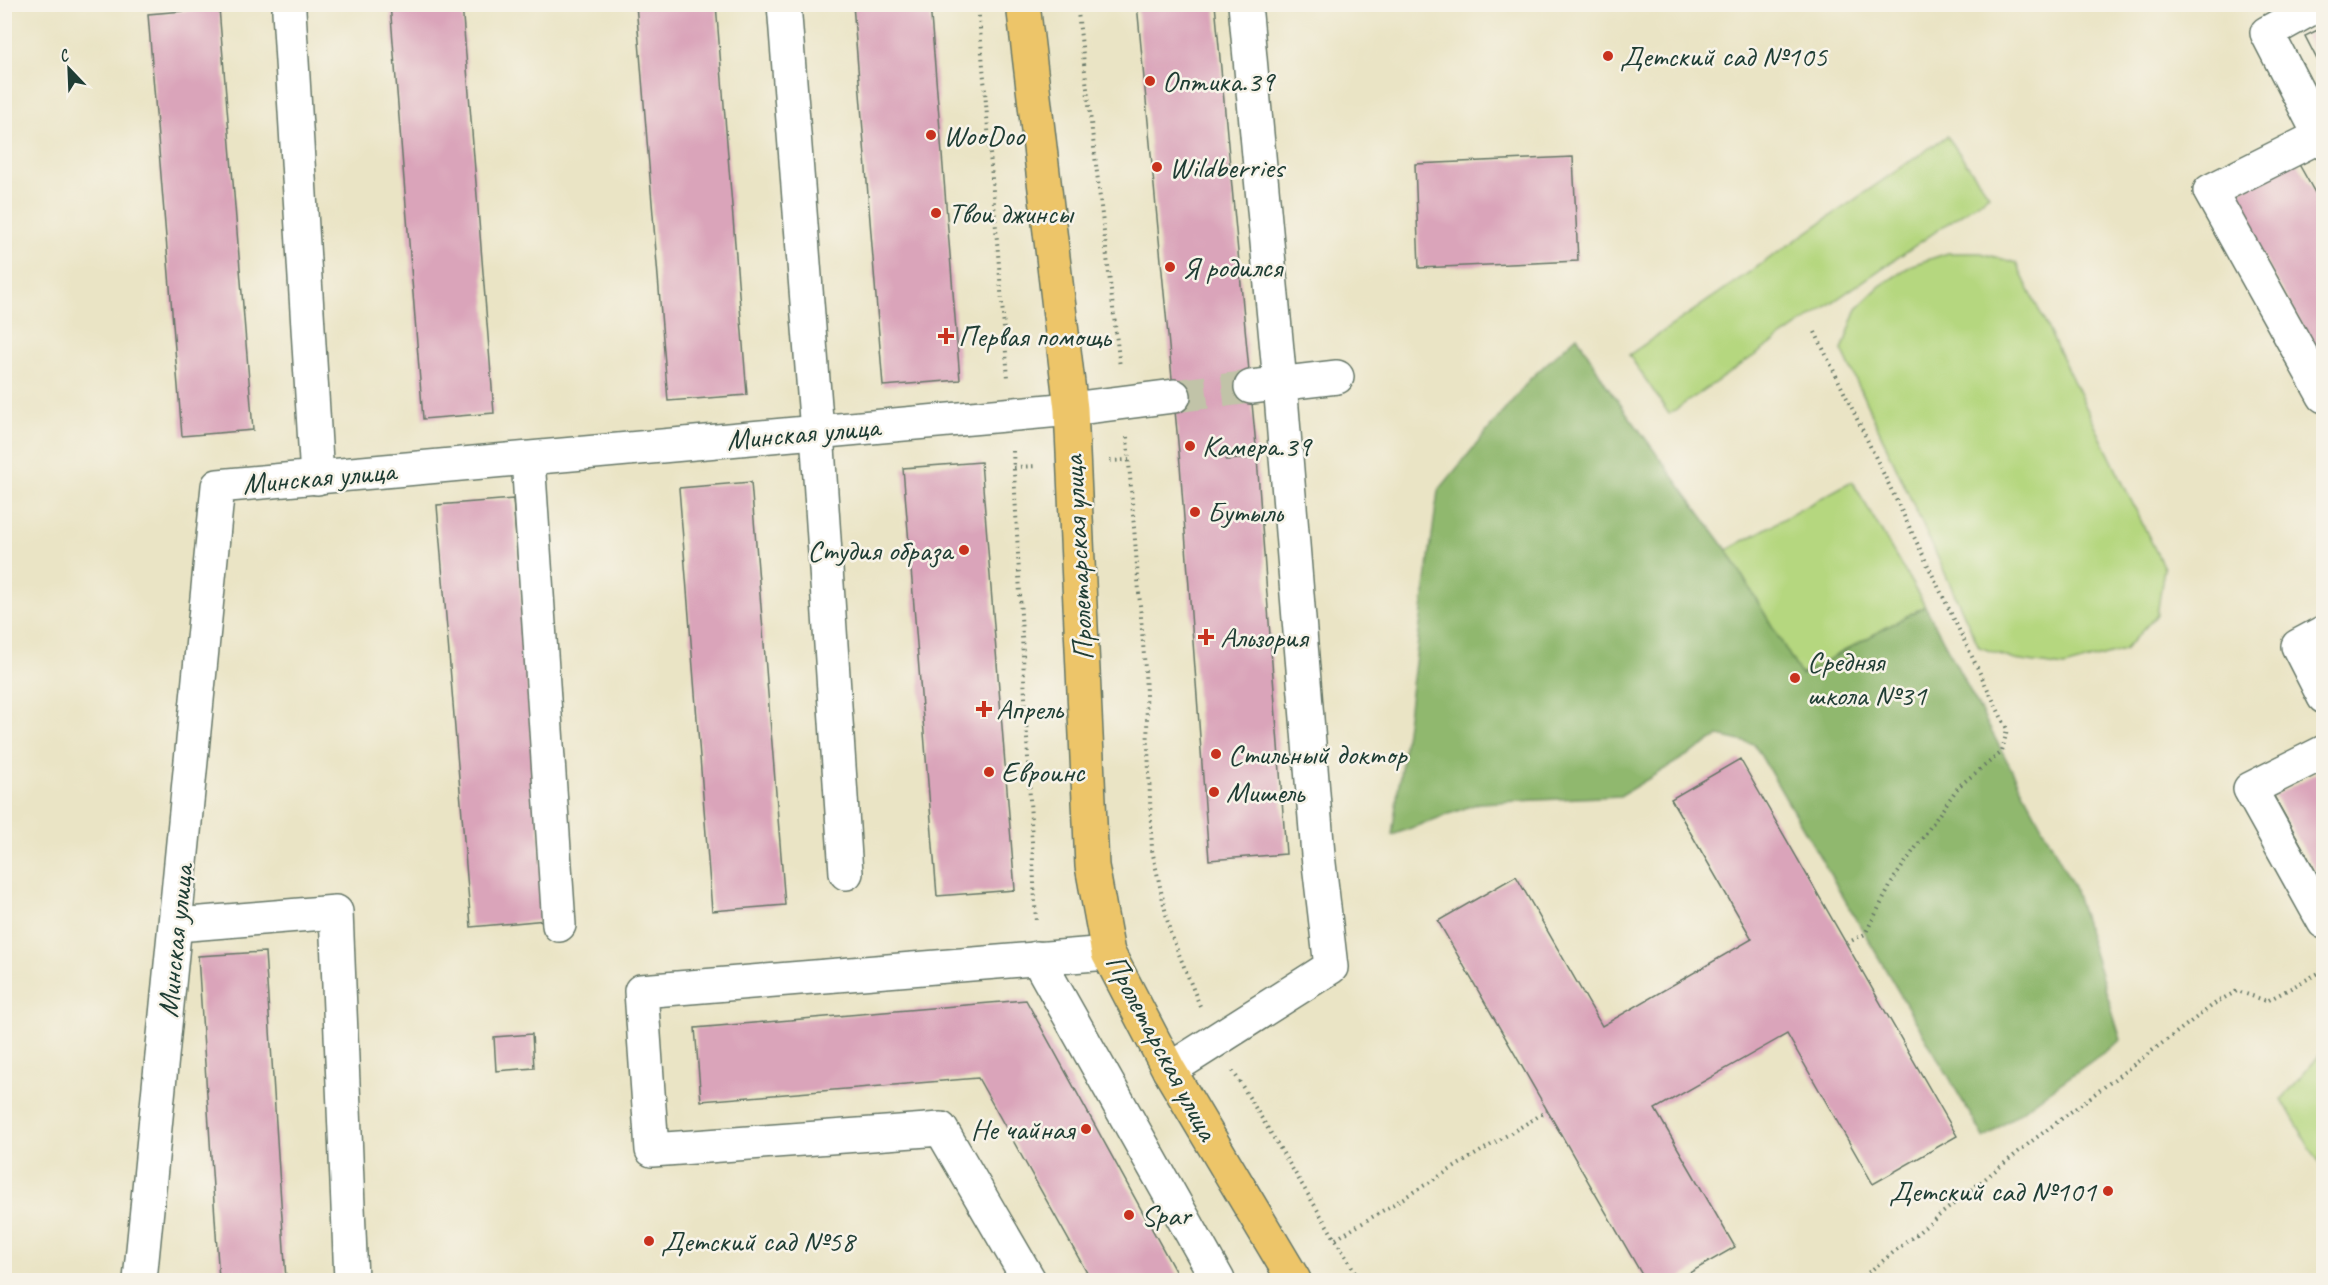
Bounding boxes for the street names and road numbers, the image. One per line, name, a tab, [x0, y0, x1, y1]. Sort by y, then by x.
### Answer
street label: Минская улица	[725, 407, 884, 459]
street label: Минская улица	[241, 451, 400, 503]
street label: Пролетарская улица	[1054, 453, 1102, 661]
street label: Минская улица	[148, 860, 202, 1019]
street label: Пролетарская улица	[1097, 948, 1228, 1148]

